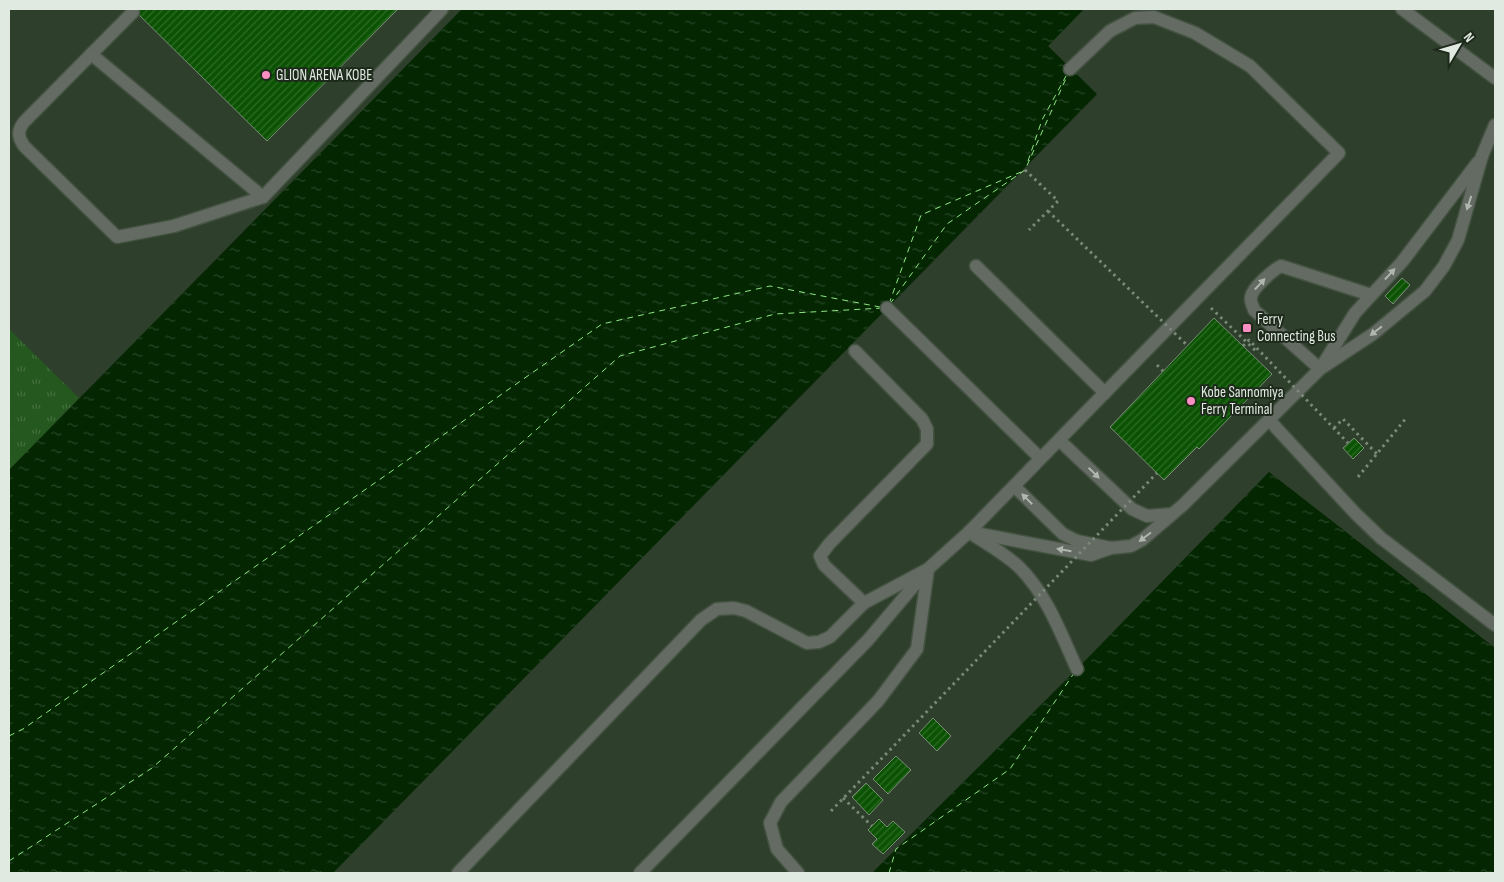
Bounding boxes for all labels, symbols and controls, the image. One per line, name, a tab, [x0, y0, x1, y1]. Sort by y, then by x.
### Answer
north arrow	[1434, 20, 1484, 70]
text: N	[1460, 29, 1478, 45]
place label: GLION ARENA KOBE	[276, 66, 372, 85]
marker: GLION ARENA KOBE	[260, 69, 272, 81]
one-way arrow	[1465, 195, 1473, 210]
one-way arrow	[1385, 268, 1396, 281]
one-way arrow	[1254, 278, 1266, 290]
place label: Ferry Connecting Bus	[1257, 310, 1336, 346]
marker: Ferry Connecting Bus	[1241, 322, 1253, 334]
one-way arrow	[1370, 325, 1383, 336]
place label: Kobe Sannomiya Ferry Terminal	[1201, 383, 1284, 419]
marker: Kobe Sannomiya Ferry Terminal	[1185, 395, 1197, 407]
one-way arrow	[1088, 467, 1100, 479]
one-way arrow	[1021, 493, 1033, 505]
one-way arrow	[1139, 532, 1152, 543]
one-way arrow	[1056, 546, 1072, 554]

